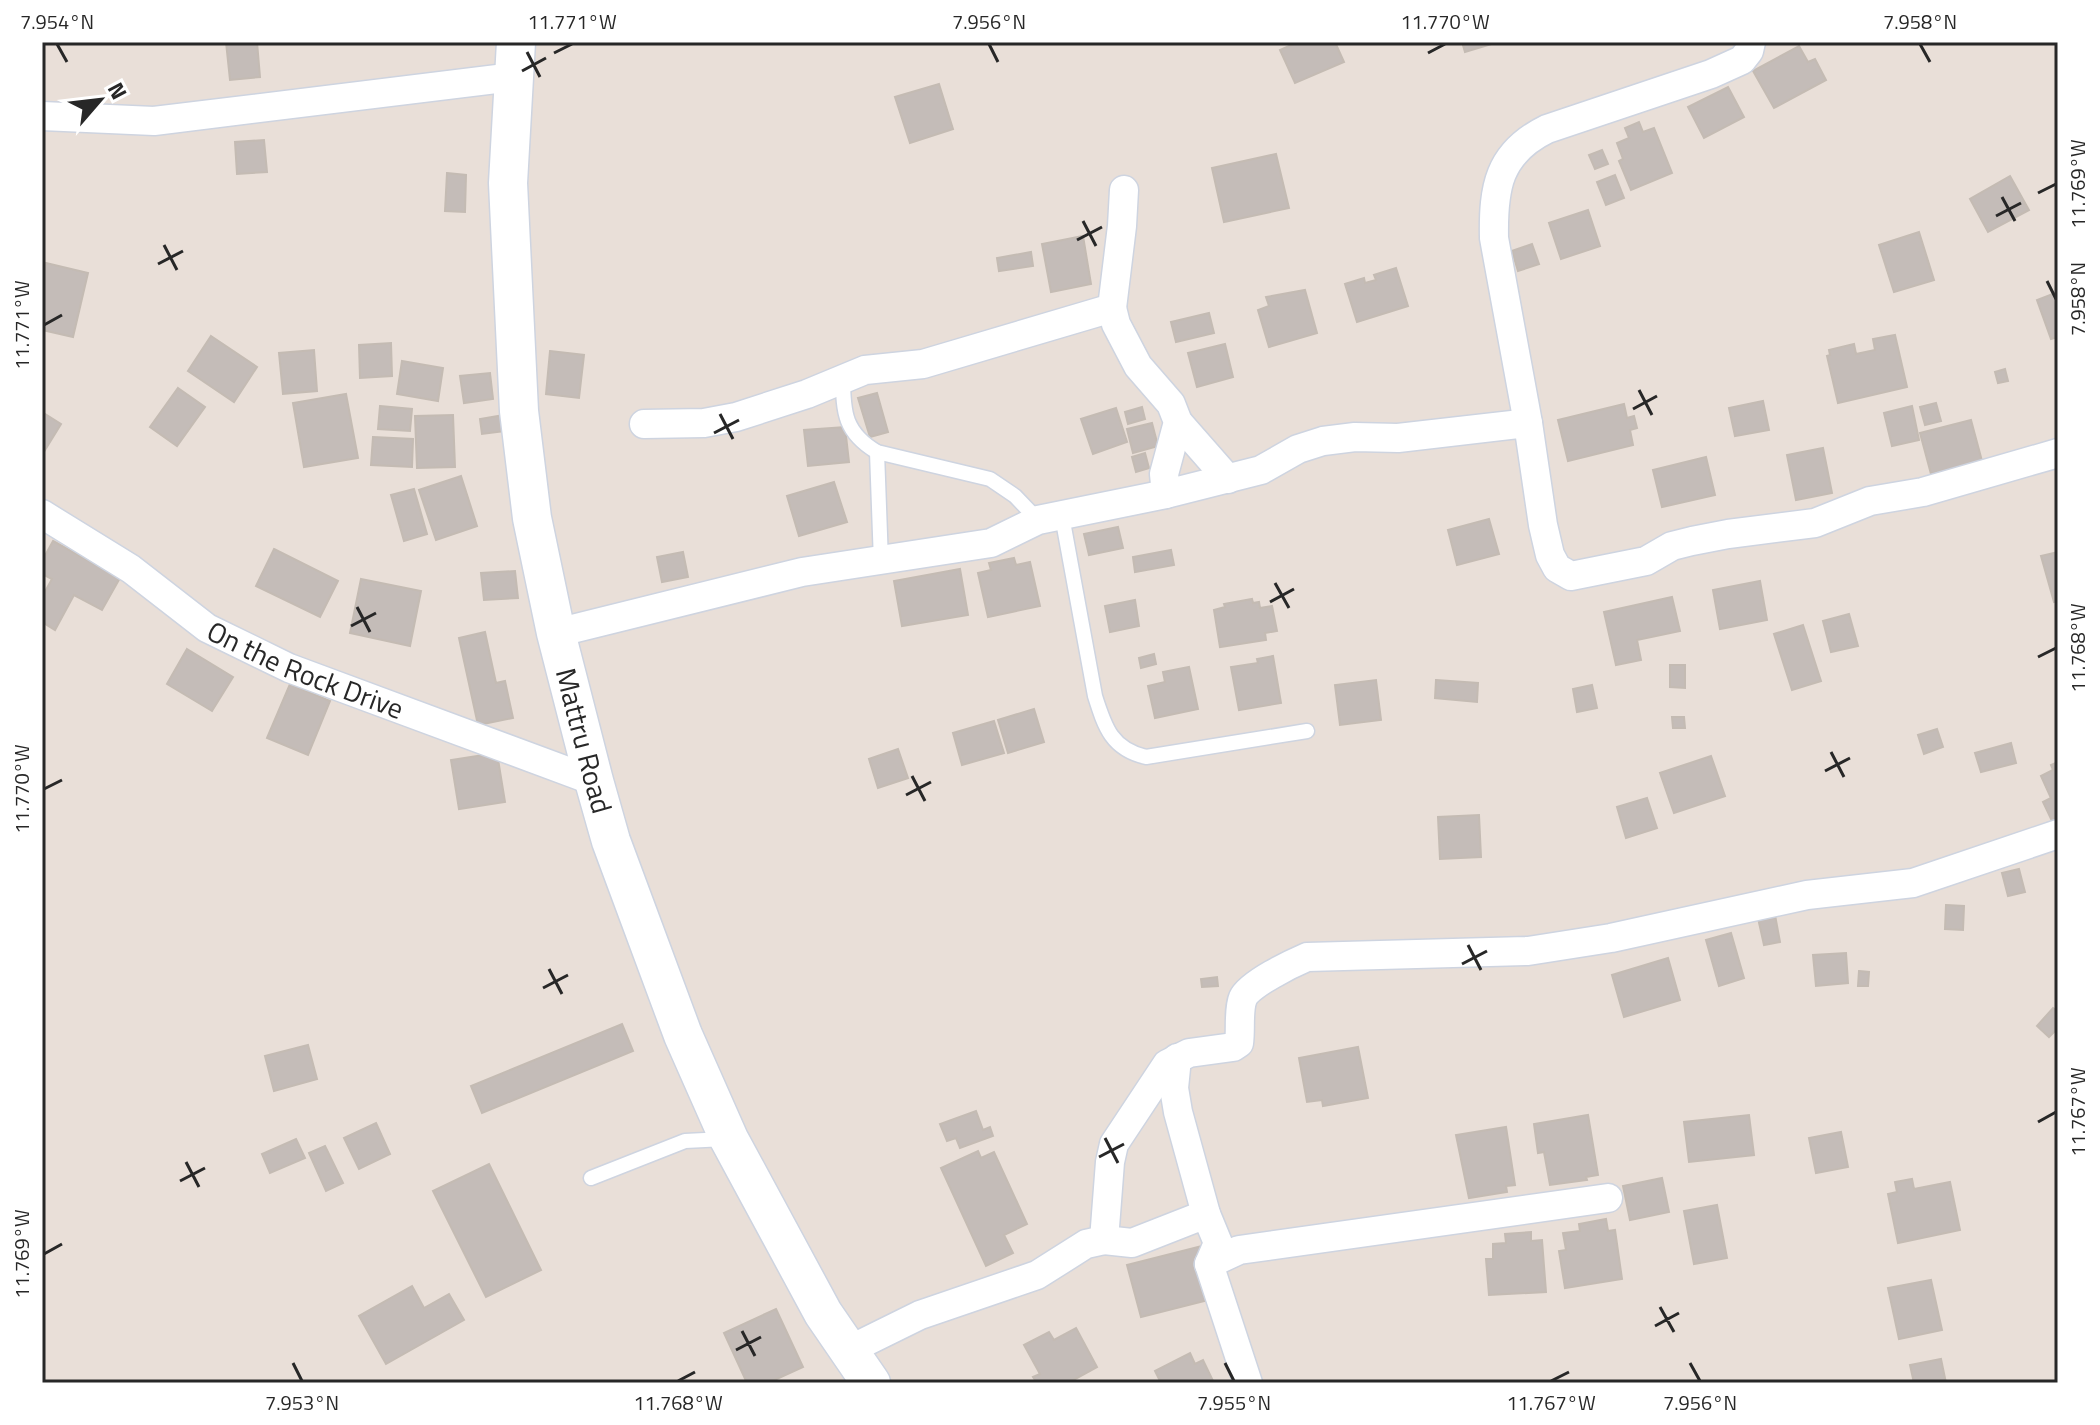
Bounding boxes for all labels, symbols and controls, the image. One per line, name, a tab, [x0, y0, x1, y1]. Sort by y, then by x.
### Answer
text: 7.954°N	[20, 6, 94, 37]
text: 11.771°W	[527, 6, 617, 37]
text: 7.956°N	[952, 6, 1026, 37]
text: 11.770°W	[1400, 6, 1490, 37]
text: 7.958°N	[1883, 6, 1957, 37]
north arrow	[60, 60, 140, 140]
text: N	[99, 76, 136, 105]
text: 11.769°W	[2062, 139, 2093, 229]
text: 7.958°N	[2062, 262, 2093, 336]
text: 11.771°W	[6, 280, 37, 370]
text: 11.768°W	[2062, 603, 2093, 693]
street label: On the Rock Drive	[200, 609, 410, 730]
street label: Mattru Road	[545, 663, 624, 818]
text: 11.770°W	[6, 744, 37, 834]
text: 11.767°W	[2062, 1067, 2093, 1157]
text: 11.769°W	[6, 1209, 37, 1299]
text: 7.953°N	[265, 1387, 339, 1418]
text: 11.768°W	[633, 1387, 723, 1418]
text: 7.955°N	[1197, 1387, 1271, 1418]
text: 11.767°W	[1506, 1387, 1596, 1418]
text: 7.956°N	[1663, 1387, 1737, 1418]

